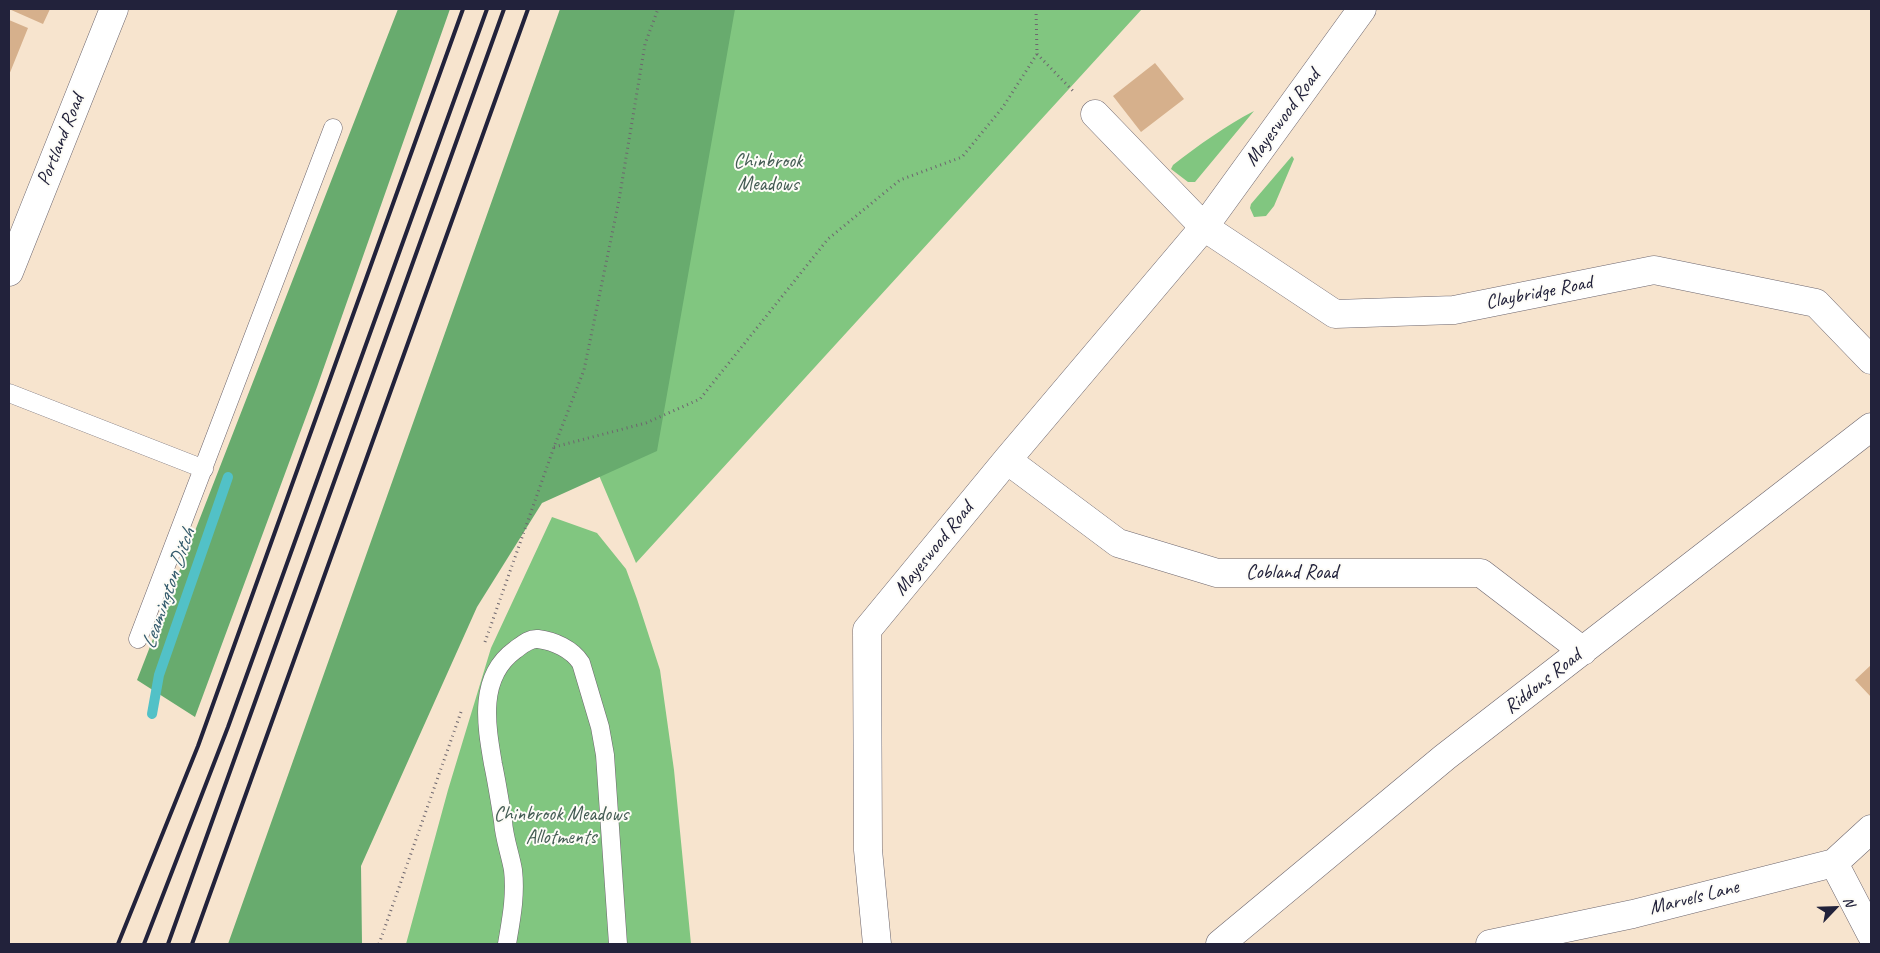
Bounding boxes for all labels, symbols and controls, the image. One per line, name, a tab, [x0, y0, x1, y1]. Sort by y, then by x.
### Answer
street label: Mayeswood Road	[1240, 65, 1326, 171]
street label: Portland Road	[32, 91, 90, 189]
park label: Chinbrook Meadows	[734, 150, 802, 197]
street label: Claybridge Road	[1484, 271, 1594, 315]
street label: Mayeswood Road	[889, 497, 979, 601]
water label: Leamington Ditch	[137, 525, 201, 653]
street label: Cobland Road	[1246, 561, 1338, 585]
street label: Riddons Road	[1500, 644, 1586, 720]
park label: Chinbrook Meadows Allotments	[494, 803, 628, 850]
street label: Marvels Lane	[1647, 875, 1741, 921]
north arrow	[1810, 883, 1860, 933]
text: N	[1840, 894, 1859, 909]

